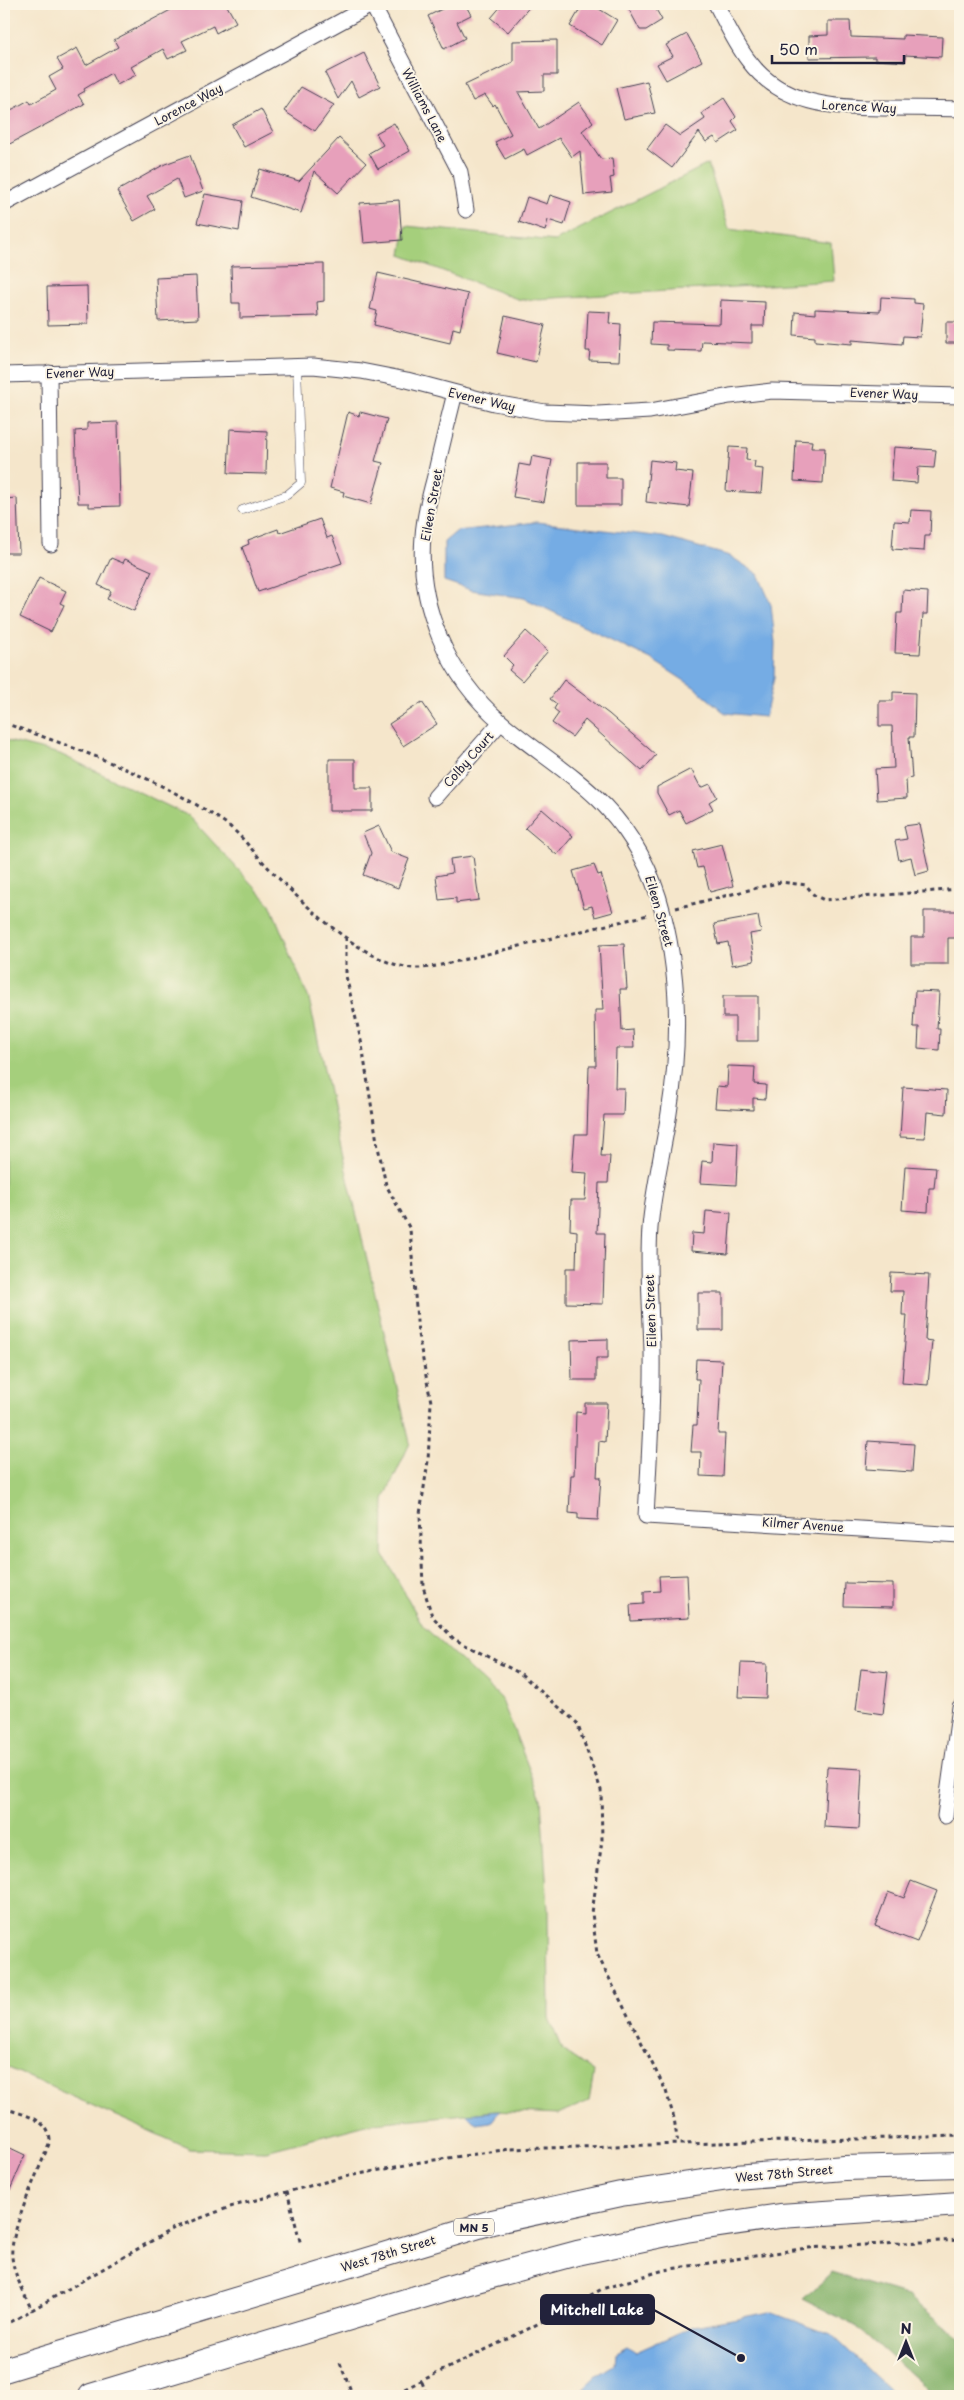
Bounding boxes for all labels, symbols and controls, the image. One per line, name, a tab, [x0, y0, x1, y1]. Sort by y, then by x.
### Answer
scale bar	[772, 32, 904, 64]
text: 50 m	[779, 37, 818, 60]
street label: Williams Lane	[398, 65, 452, 145]
street label: Lorence Way	[151, 78, 225, 130]
street label: Lorence Way	[821, 95, 897, 117]
street label: Evener Way	[45, 362, 115, 382]
street label: Evener Way	[447, 383, 517, 415]
street label: Evener Way	[849, 383, 919, 403]
street label: Eileen Street	[416, 467, 446, 543]
street label: Colby Court	[439, 727, 497, 791]
street label: Eileen Street	[641, 873, 679, 949]
street label: Eileen Street	[640, 1274, 660, 1348]
street label: Kilmer Avenue	[762, 1512, 845, 1536]
street label: West 78th Street	[734, 2160, 834, 2186]
road number: MN 5	[454, 2218, 494, 2236]
street label: West 78th Street	[339, 2230, 438, 2276]
callout: Mitchell Lake	[541, 2295, 654, 2324]
text: Mitchell Lake	[550, 2299, 644, 2320]
north arrow	[882, 2318, 932, 2368]
text: N	[900, 2318, 912, 2339]

